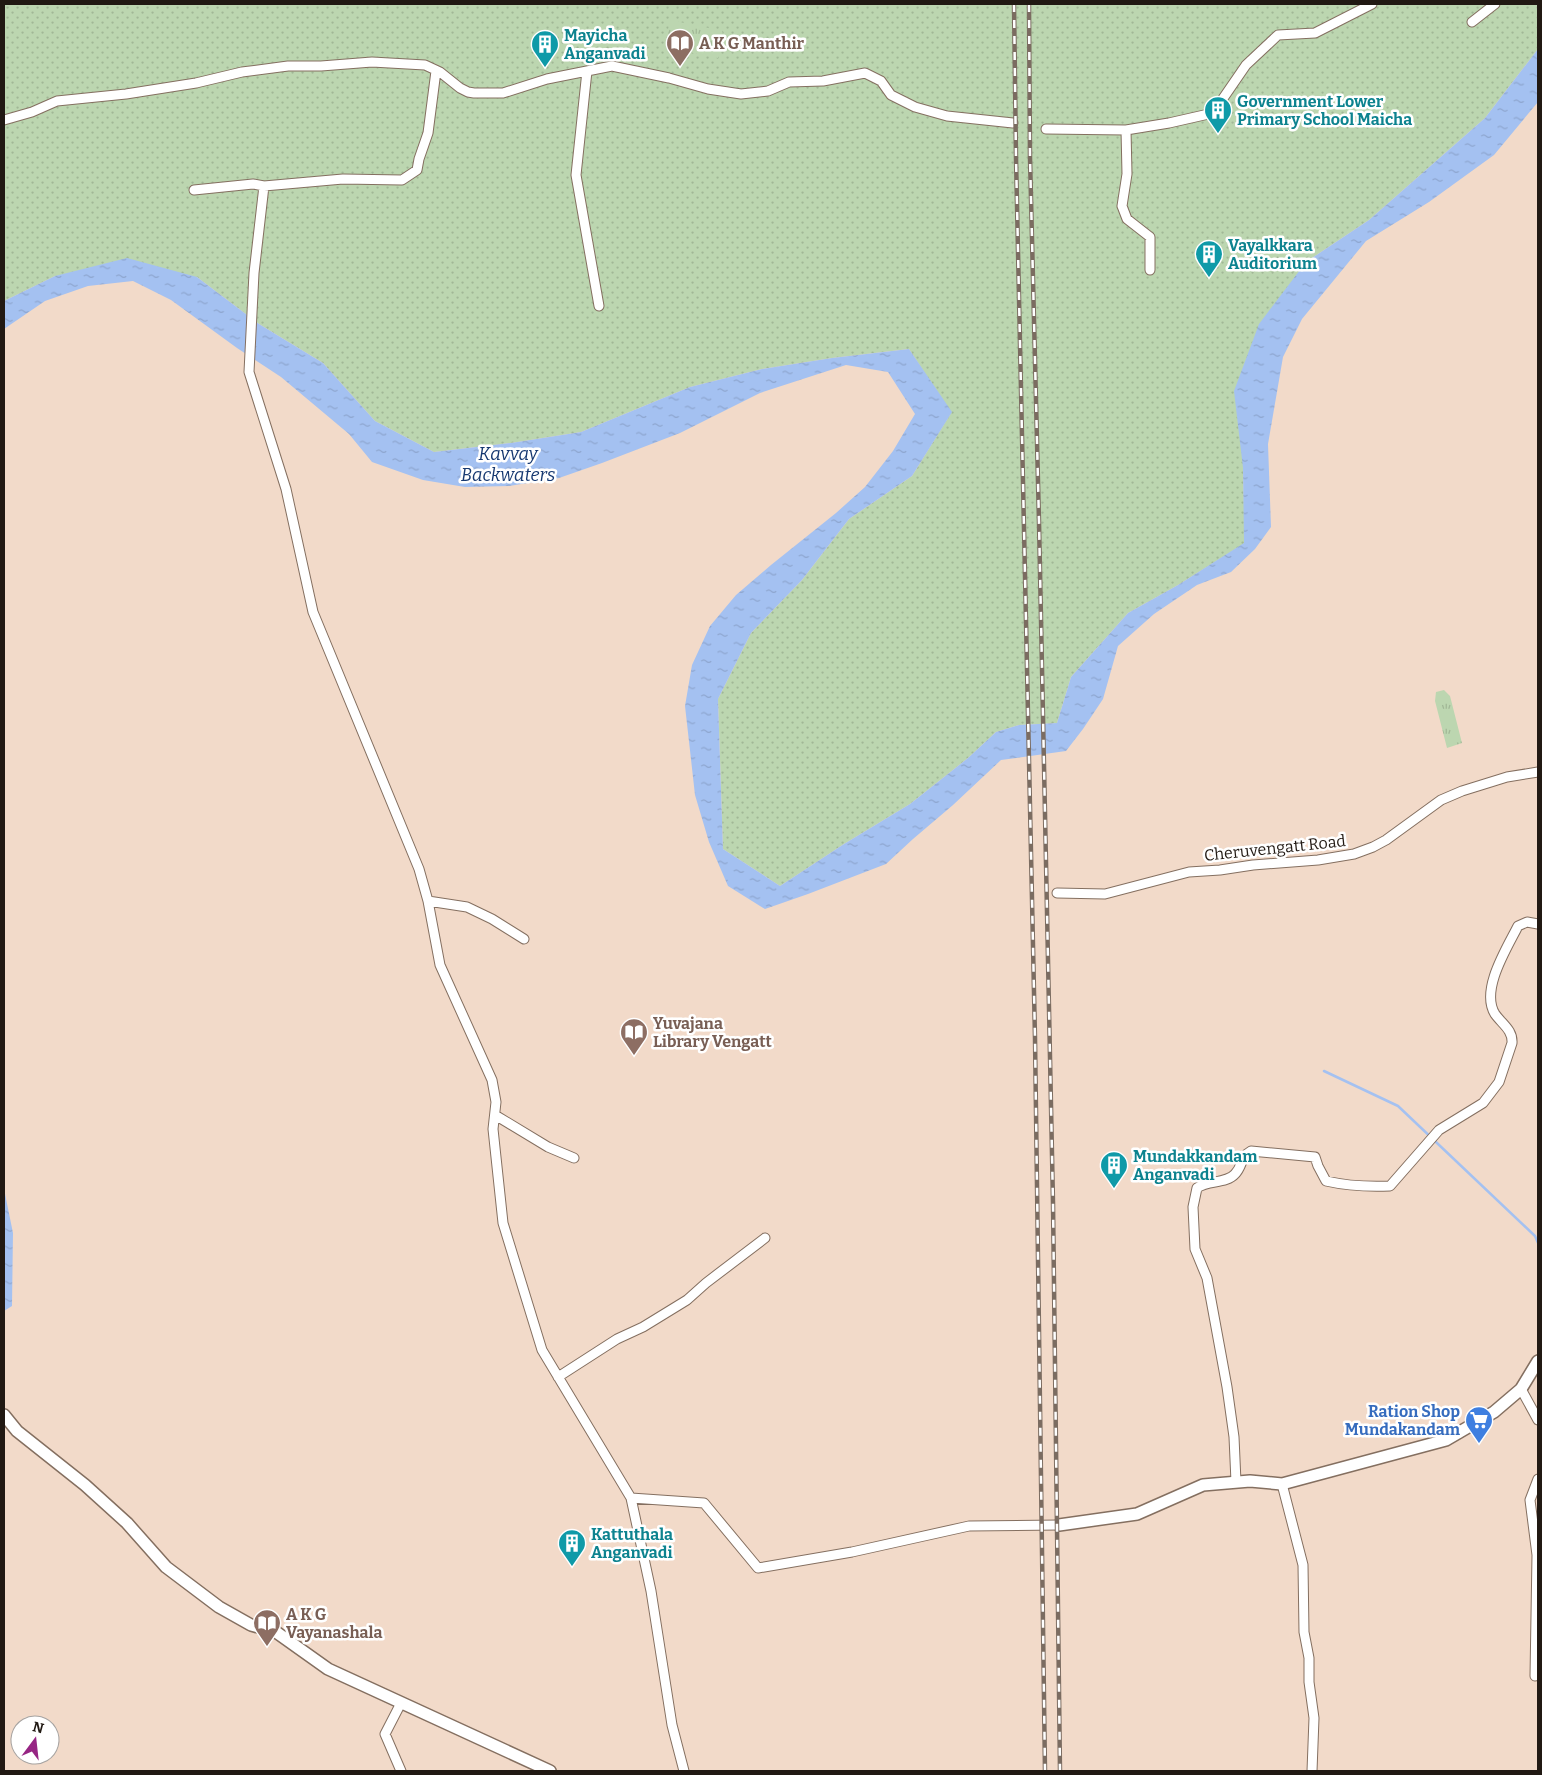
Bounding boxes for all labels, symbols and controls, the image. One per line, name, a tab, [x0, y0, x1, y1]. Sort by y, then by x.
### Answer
place label: Mayicha Anganvadi	[564, 26, 646, 63]
library icon: A K G Manthir	[665, 28, 695, 67]
building icon: Mayicha Anganvadi	[530, 29, 560, 68]
place label: A K G Manthir	[699, 34, 804, 53]
place label: Government Lower Primary School Maicha	[1237, 92, 1412, 129]
building icon: Government Lower Primary School Maicha	[1203, 95, 1233, 134]
place label: Vayalkkara Auditorium	[1228, 236, 1318, 273]
building icon: Vayalkkara Auditorium	[1194, 239, 1224, 278]
water label: Kavvay Backwaters	[461, 443, 556, 486]
street label: Cheruvengatt Road	[1203, 831, 1347, 865]
place label: Yuvajana Library Vengatt	[653, 1014, 773, 1051]
library icon: Yuvajana Library Vengatt	[619, 1017, 649, 1056]
place label: Mundakkandam Anganvadi	[1133, 1147, 1258, 1184]
building icon: Mundakkandam Anganvadi	[1099, 1150, 1129, 1189]
place label: Ration Shop Mundakandam	[1345, 1402, 1461, 1439]
supermarket icon: Ration Shop Mundakandam	[1464, 1405, 1494, 1444]
place label: Kattuthala Anganvadi	[591, 1525, 673, 1562]
building icon: Kattuthala Anganvadi	[557, 1528, 587, 1567]
place label: A K G Vayanashala	[286, 1605, 382, 1642]
library icon: A K G Vayanashala	[252, 1608, 282, 1647]
north arrow	[10, 1715, 60, 1765]
text: N	[31, 1718, 46, 1738]

